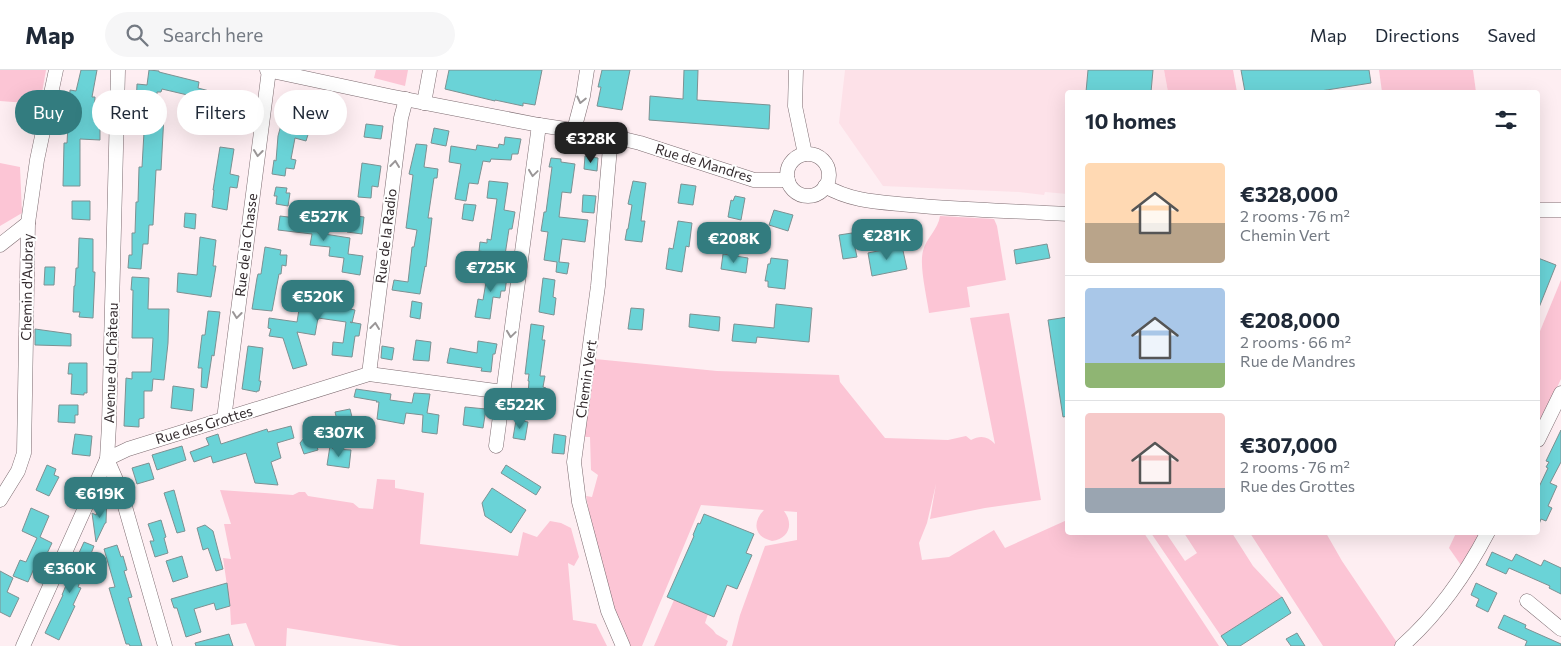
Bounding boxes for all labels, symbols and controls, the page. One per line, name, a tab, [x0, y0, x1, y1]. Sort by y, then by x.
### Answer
search box	[105, 12, 455, 57]
text: Map	[25, 20, 75, 49]
icon: search	[123, 21, 151, 49]
text: Search here	[163, 23, 263, 46]
text: Map	[1310, 24, 1347, 46]
text: Directions	[1375, 24, 1459, 46]
text: Saved	[1487, 24, 1536, 46]
chip: Buy	[15, 90, 82, 135]
chip: Rent	[92, 90, 167, 135]
chip: Filters	[177, 90, 264, 135]
chip: New	[274, 90, 347, 135]
one-way arrow	[576, 96, 587, 105]
icon: filters	[1492, 106, 1520, 134]
text: 10 homes	[1085, 108, 1176, 133]
pin: €328K	[556, 122, 626, 164]
text: €328K	[566, 128, 616, 147]
street label: Rue de Mandres	[653, 140, 755, 185]
one-way arrow	[253, 150, 264, 158]
one-way arrow	[389, 160, 400, 168]
one-way arrow	[528, 170, 539, 178]
text: €328,000	[1240, 181, 1338, 206]
icon: home	[1125, 183, 1185, 243]
street label: Rue de la Radio	[371, 187, 400, 284]
street label: Rue de la Chasse	[231, 192, 260, 298]
pin: €527K	[289, 200, 359, 242]
text: €527K	[299, 206, 349, 225]
text: 2 rooms · 76 m²	[1240, 206, 1350, 225]
pin: €281K	[852, 218, 922, 261]
pin: €208K	[699, 222, 769, 264]
text: €281K	[863, 225, 911, 244]
text: Chemin Vert	[1240, 225, 1330, 244]
text: €208K	[708, 228, 760, 247]
street label: Chemin d'Aubray	[17, 233, 36, 341]
pin: €725K	[456, 250, 526, 293]
text: €725K	[466, 257, 516, 276]
pin: €520K	[283, 280, 353, 322]
text: €520K	[292, 286, 344, 305]
street label: Avenue du Château	[100, 302, 121, 424]
text: €208,000	[1240, 307, 1340, 332]
icon: home	[1125, 308, 1185, 368]
one-way arrow	[232, 311, 243, 319]
one-way arrow	[369, 321, 380, 329]
one-way arrow	[506, 331, 517, 339]
text: 2 rooms · 66 m²	[1240, 332, 1351, 351]
street label: Chemin Vert	[572, 338, 599, 419]
text: Rue de Mandres	[1240, 351, 1356, 370]
pin: €522K	[485, 388, 555, 430]
text: €522K	[495, 394, 545, 413]
street label: Rue des Grottes	[153, 402, 255, 447]
pin: €307K	[304, 416, 374, 458]
text: €307K	[313, 422, 365, 441]
text: €307,000	[1240, 432, 1338, 457]
icon: home	[1125, 433, 1185, 493]
text: 2 rooms · 76 m²	[1240, 457, 1350, 476]
pin: €619K	[65, 476, 135, 519]
text: Rue des Grottes	[1240, 476, 1355, 495]
text: €619K	[75, 483, 125, 502]
pin: €360K	[35, 552, 105, 594]
text: €360K	[44, 558, 96, 577]

